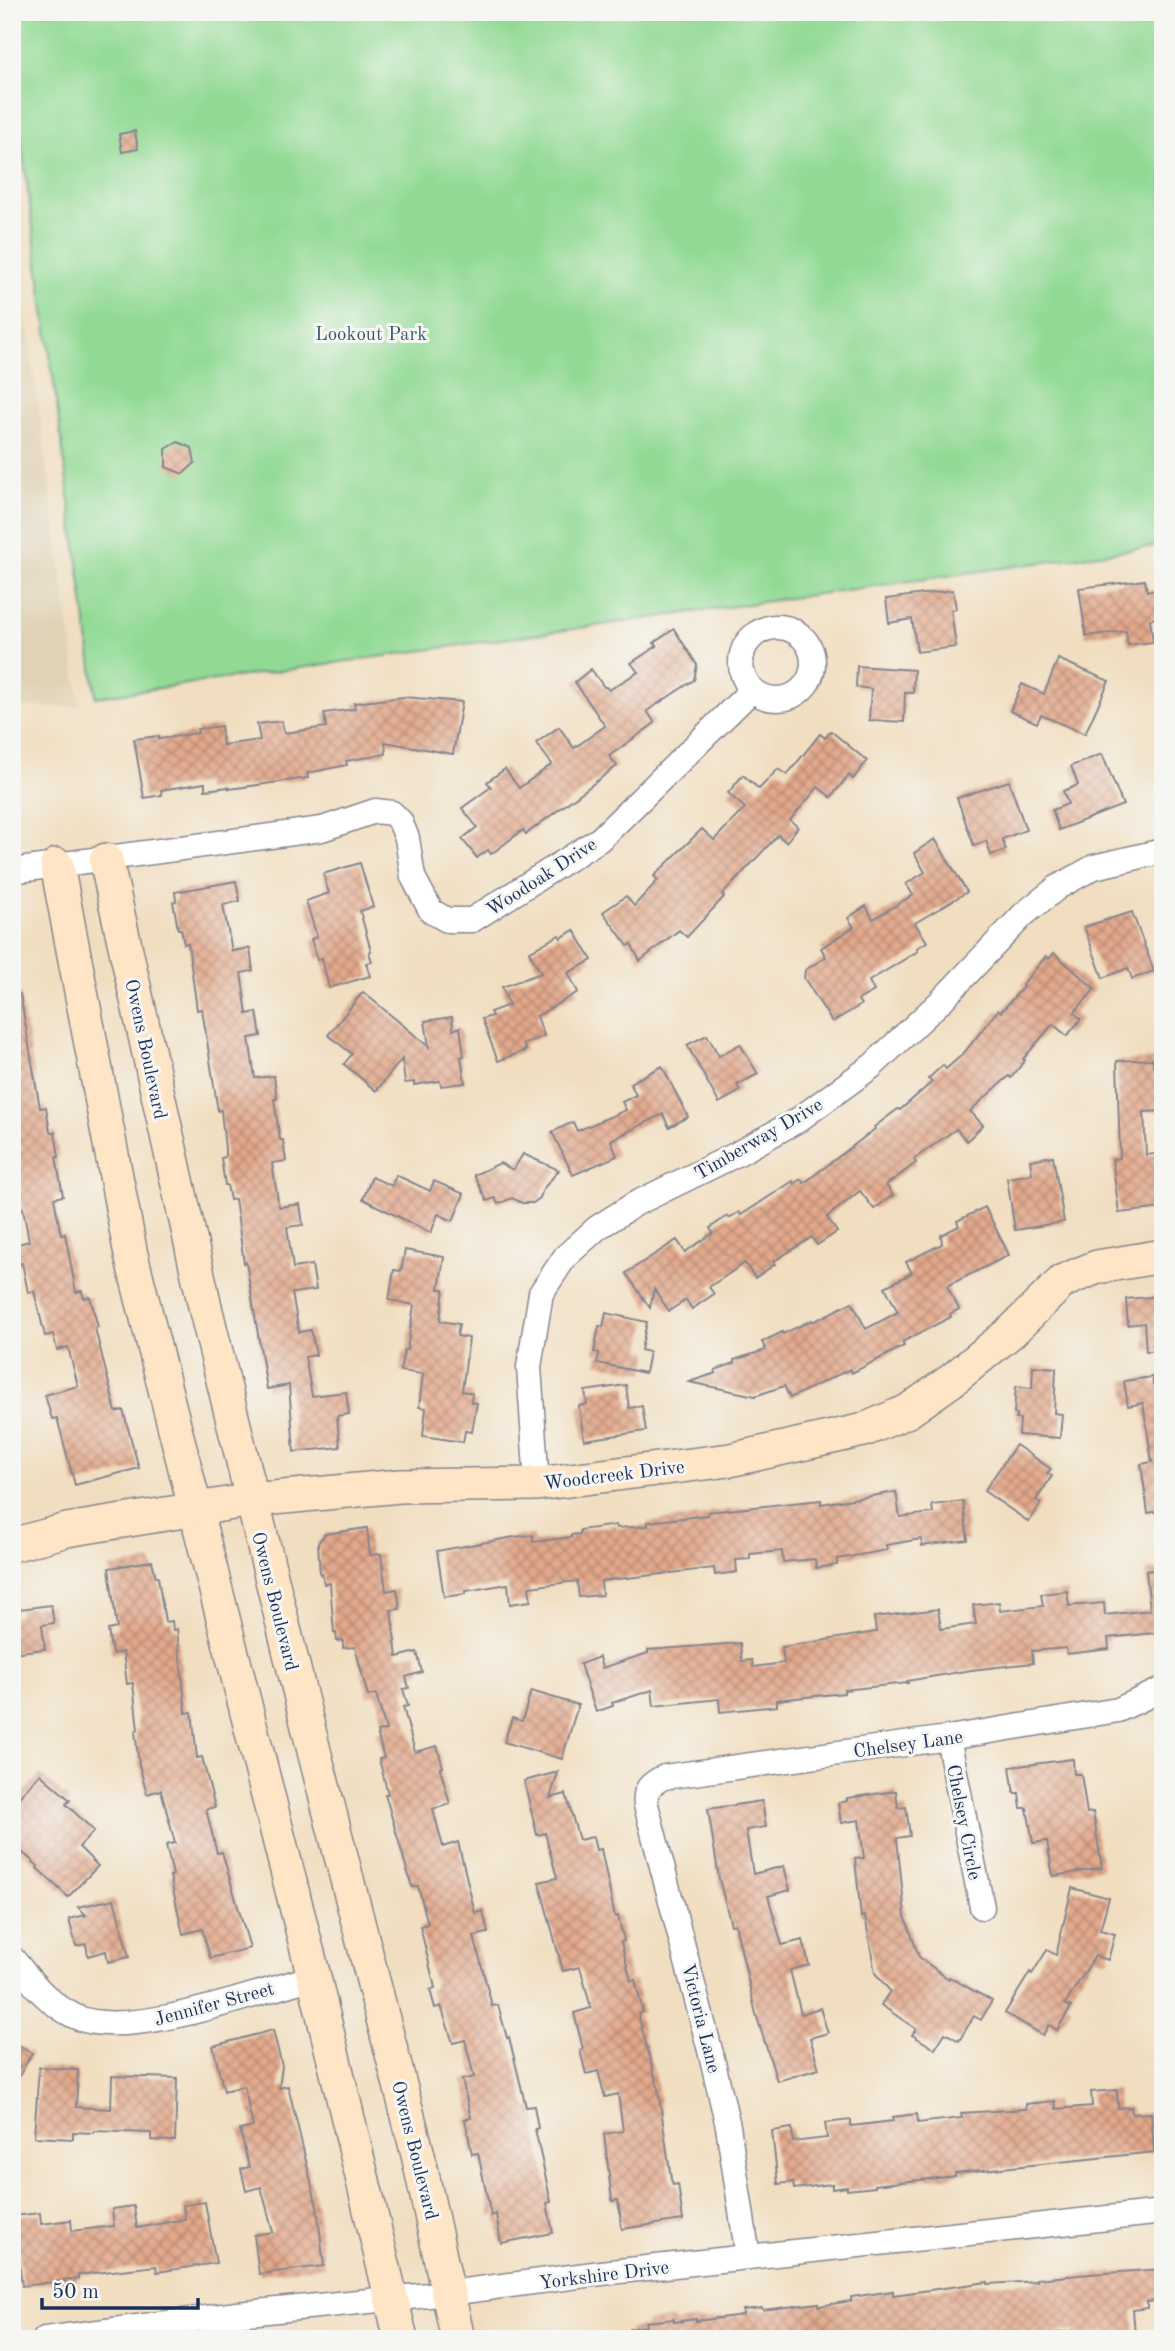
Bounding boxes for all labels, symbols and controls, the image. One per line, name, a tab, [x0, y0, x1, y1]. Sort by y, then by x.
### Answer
park label: Lookout Park	[315, 326, 427, 345]
street label: Woodoak Drive	[484, 836, 601, 921]
street label: Owens Boulevard	[120, 978, 169, 1121]
street label: Timberway Drive	[692, 1096, 826, 1184]
street label: Woodcreek Drive	[543, 1458, 686, 1495]
street label: Owens Boulevard	[247, 1530, 300, 1673]
street label: Chelsey Lane	[852, 1728, 964, 1763]
street label: Chelsey Circle	[942, 1763, 983, 1882]
street label: Victoria Lane	[677, 1962, 722, 2075]
street label: Jennifer Street	[153, 1980, 277, 2031]
street label: Owens Boulevard	[387, 2079, 440, 2222]
street label: Yorkshire Drive	[538, 2259, 670, 2294]
scale bar	[42, 2267, 198, 2311]
text: 50 m	[52, 2282, 99, 2303]

